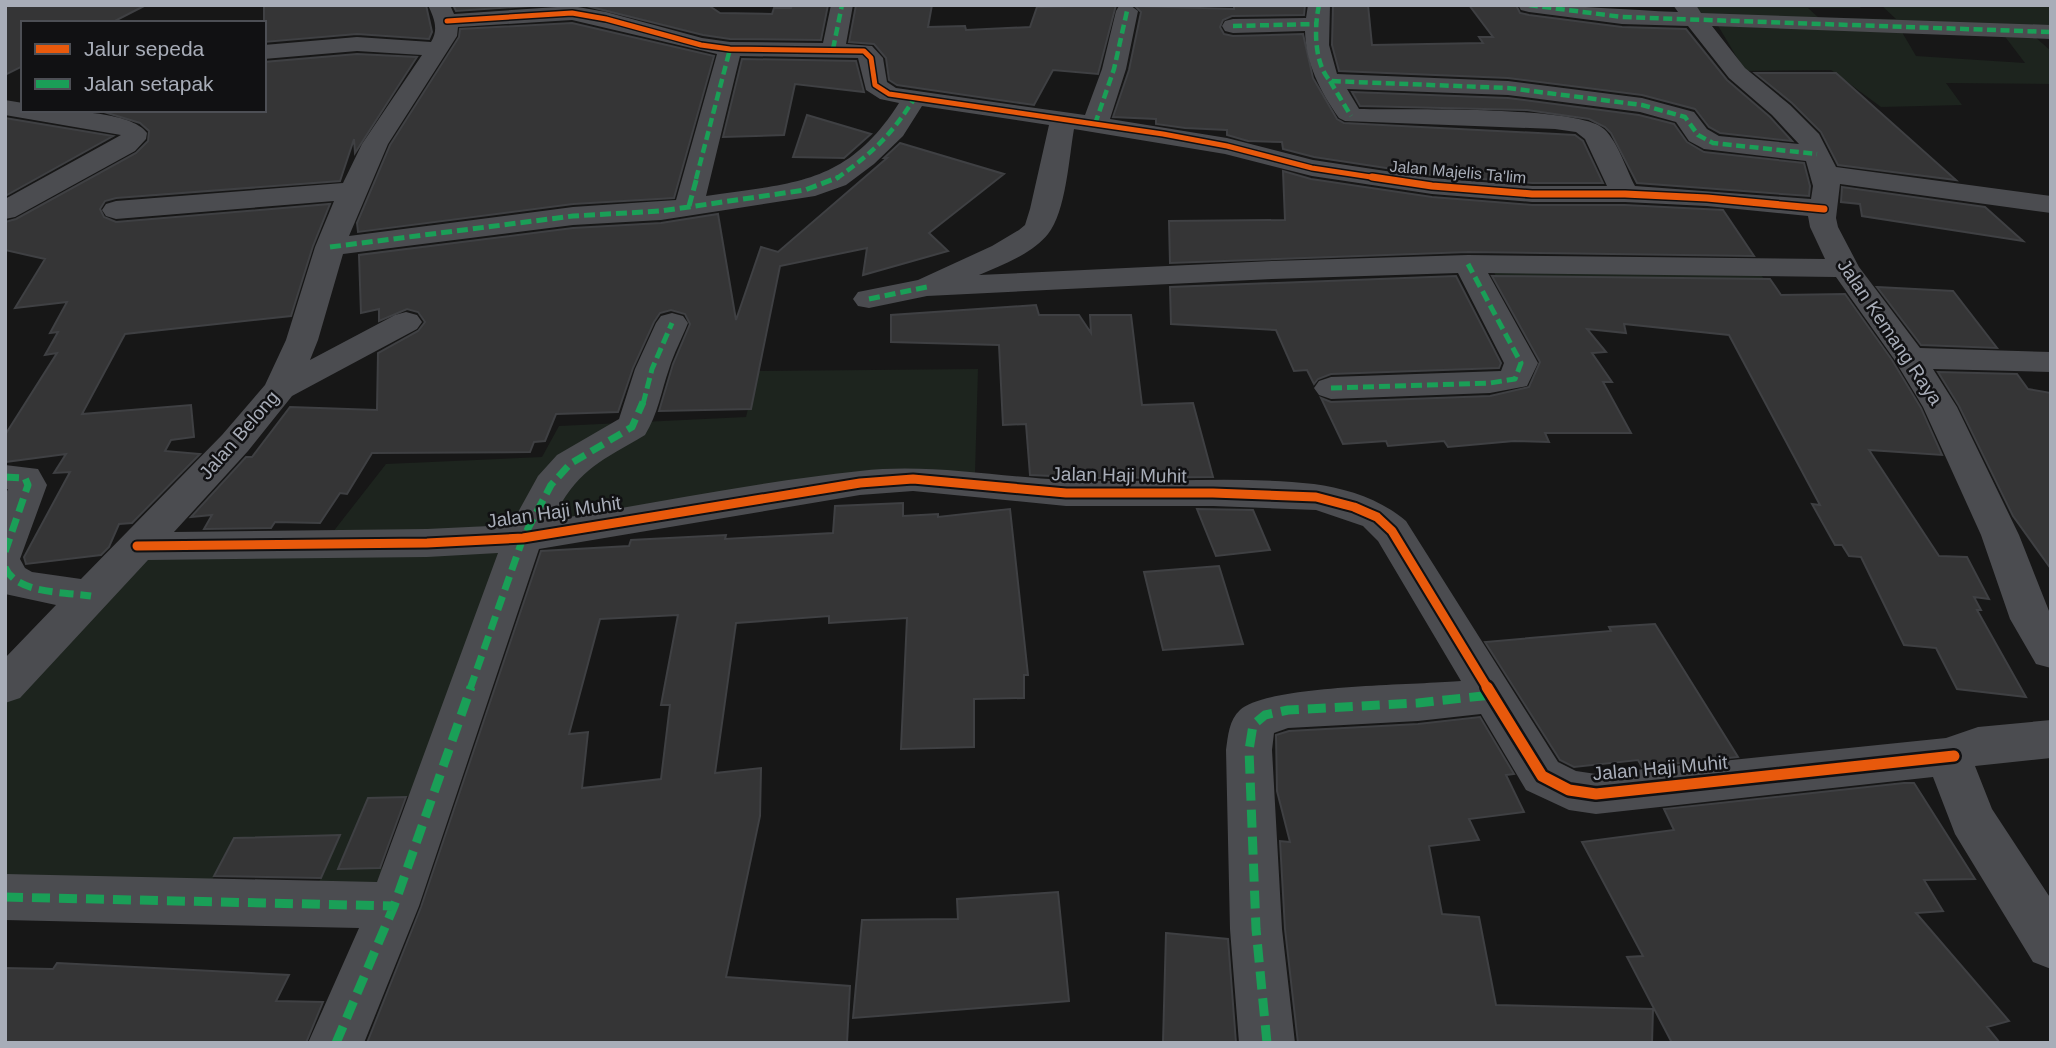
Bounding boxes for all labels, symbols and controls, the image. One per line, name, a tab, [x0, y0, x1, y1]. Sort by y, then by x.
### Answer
legend	[21, 21, 266, 112]
text: Jalur sepeda	[84, 37, 205, 60]
text: Jalan setapak	[84, 72, 214, 95]
street label: Jalan Majelis Ta'lim	[1389, 158, 1527, 186]
street label: Jalan Kemang Raya	[1833, 255, 1947, 409]
street label: Jalan Belong	[195, 387, 283, 483]
street label: Jalan Haji Muhit	[1051, 463, 1187, 487]
street label: Jalan Haji Muhit	[486, 492, 623, 532]
street label: Jalan Haji Muhit	[1592, 752, 1729, 784]

